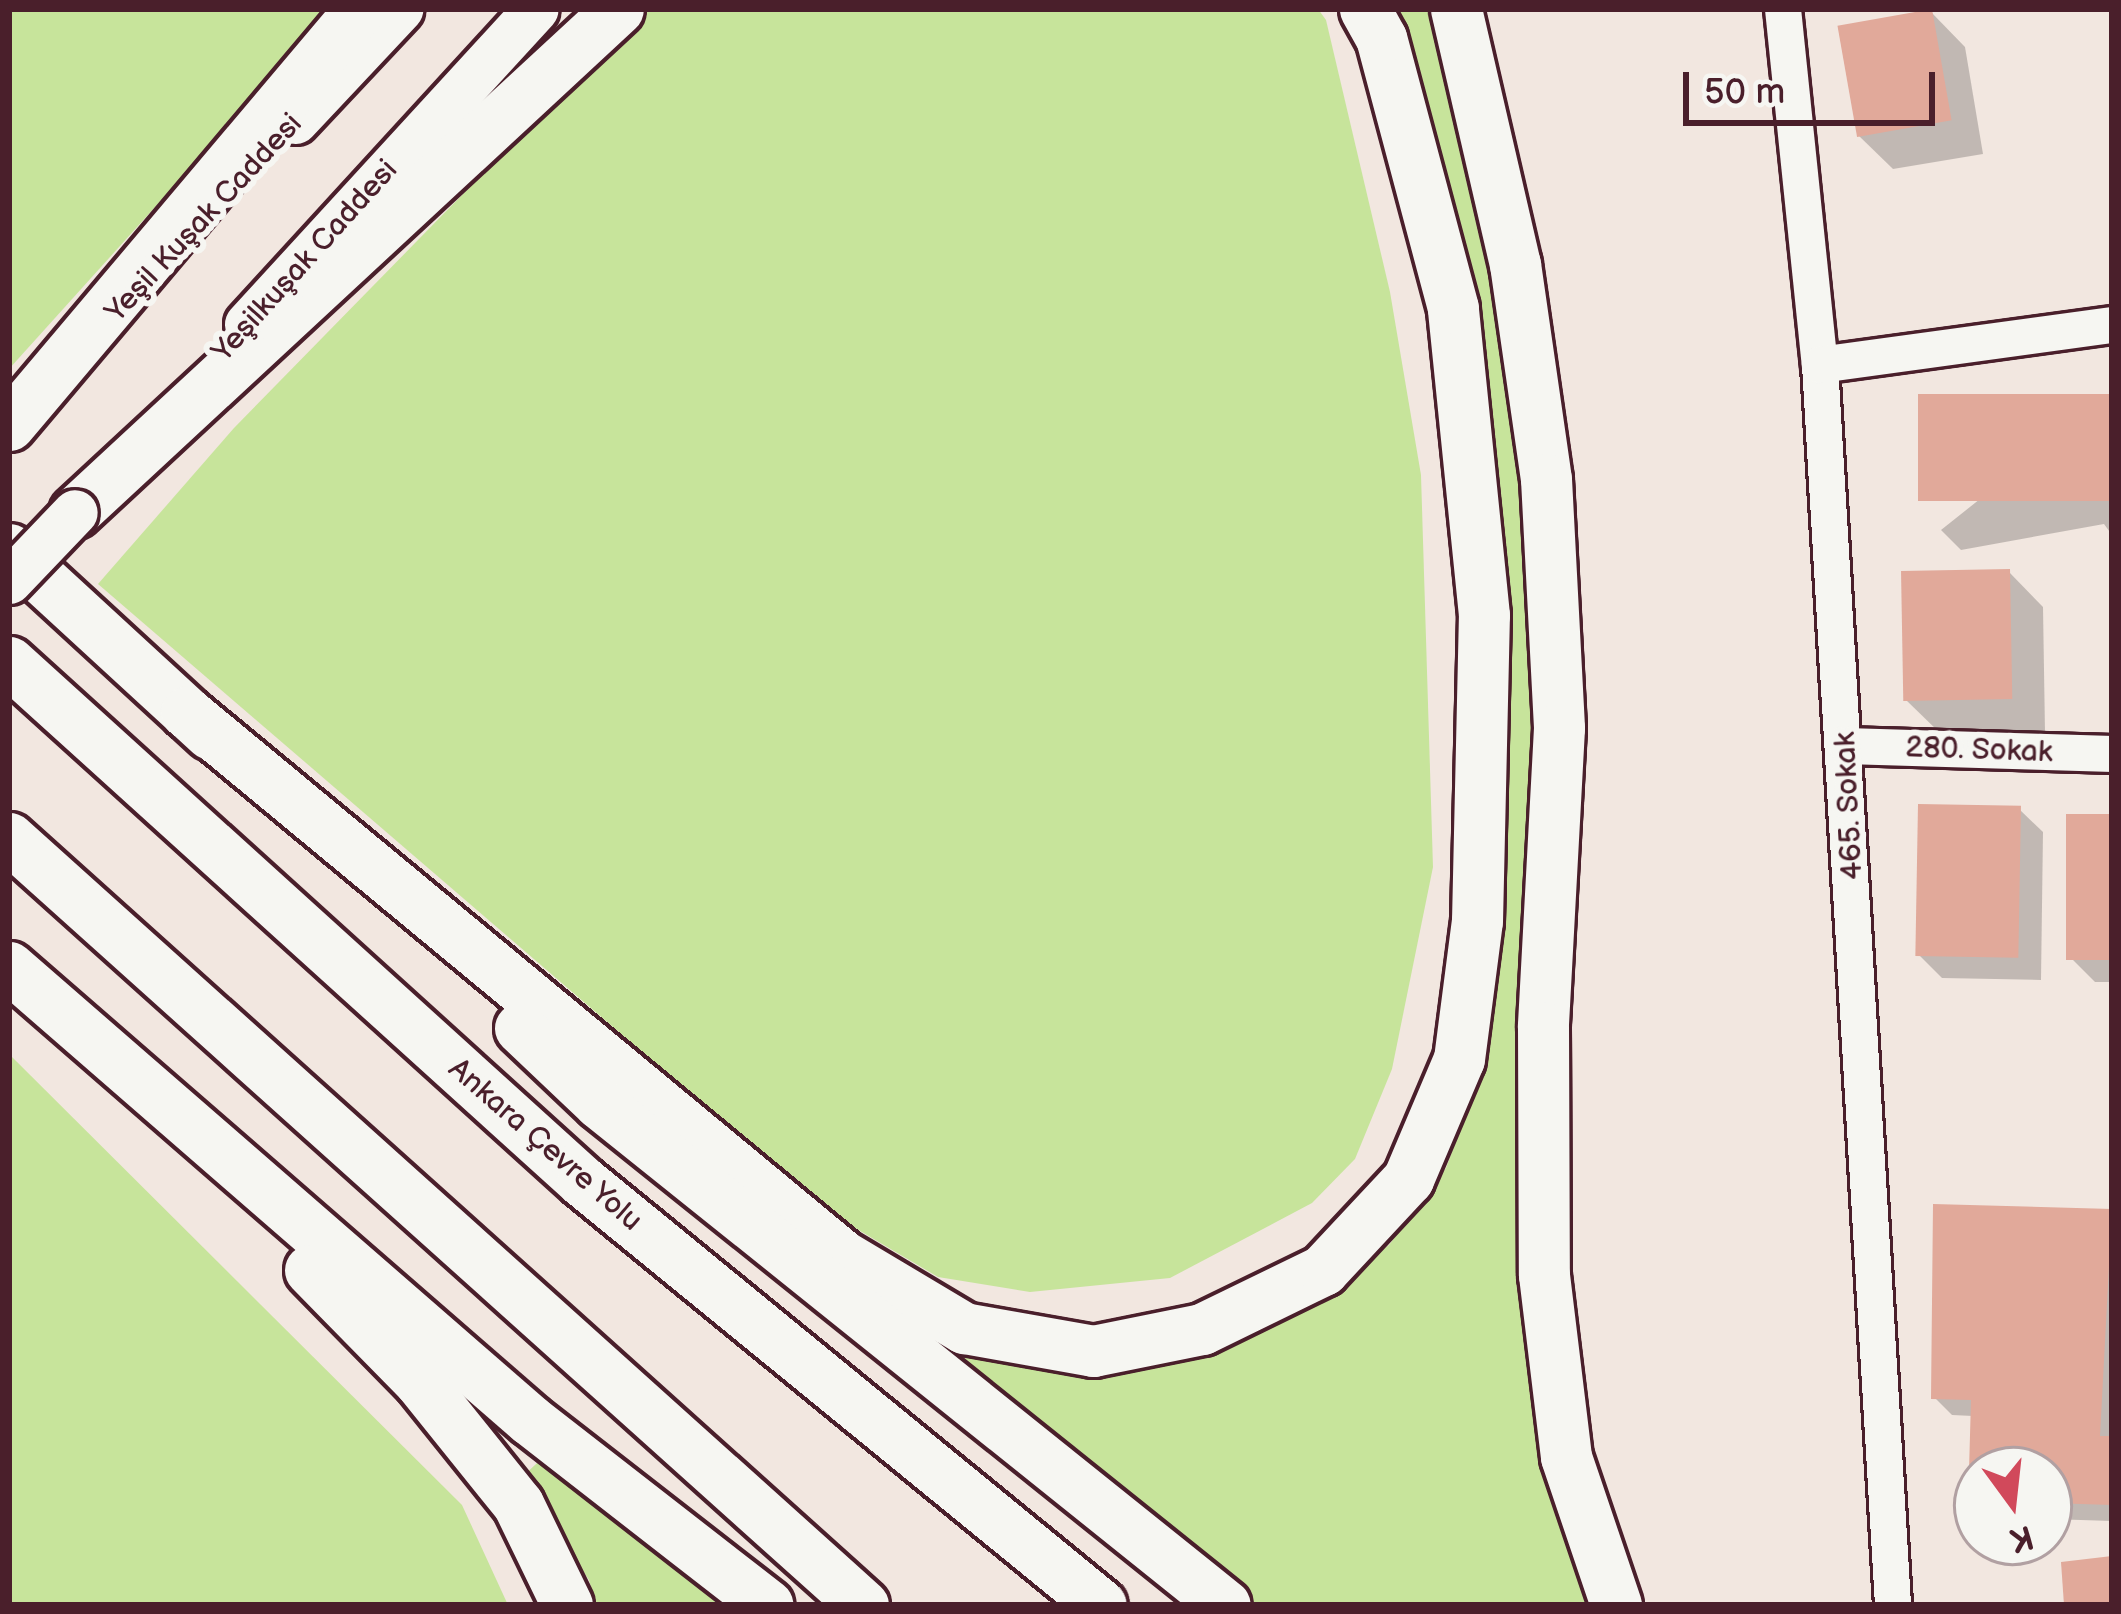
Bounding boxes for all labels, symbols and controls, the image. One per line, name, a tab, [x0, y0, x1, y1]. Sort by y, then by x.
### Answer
scale bar	[1689, 48, 1941, 122]
text: 50 m	[1704, 71, 1785, 114]
street label: Yeşil Kuşak Caddesi	[98, 106, 310, 330]
street label: Yeşilkuşak Caddesi	[205, 153, 405, 369]
street label: 280. Sokak	[1904, 729, 2054, 771]
street label: 465. Sokak	[1827, 731, 1871, 881]
street label: Ankara Çevre Yolu	[440, 1051, 650, 1239]
north arrow	[1953, 1446, 2073, 1566]
text: K	[2006, 1516, 2038, 1560]

